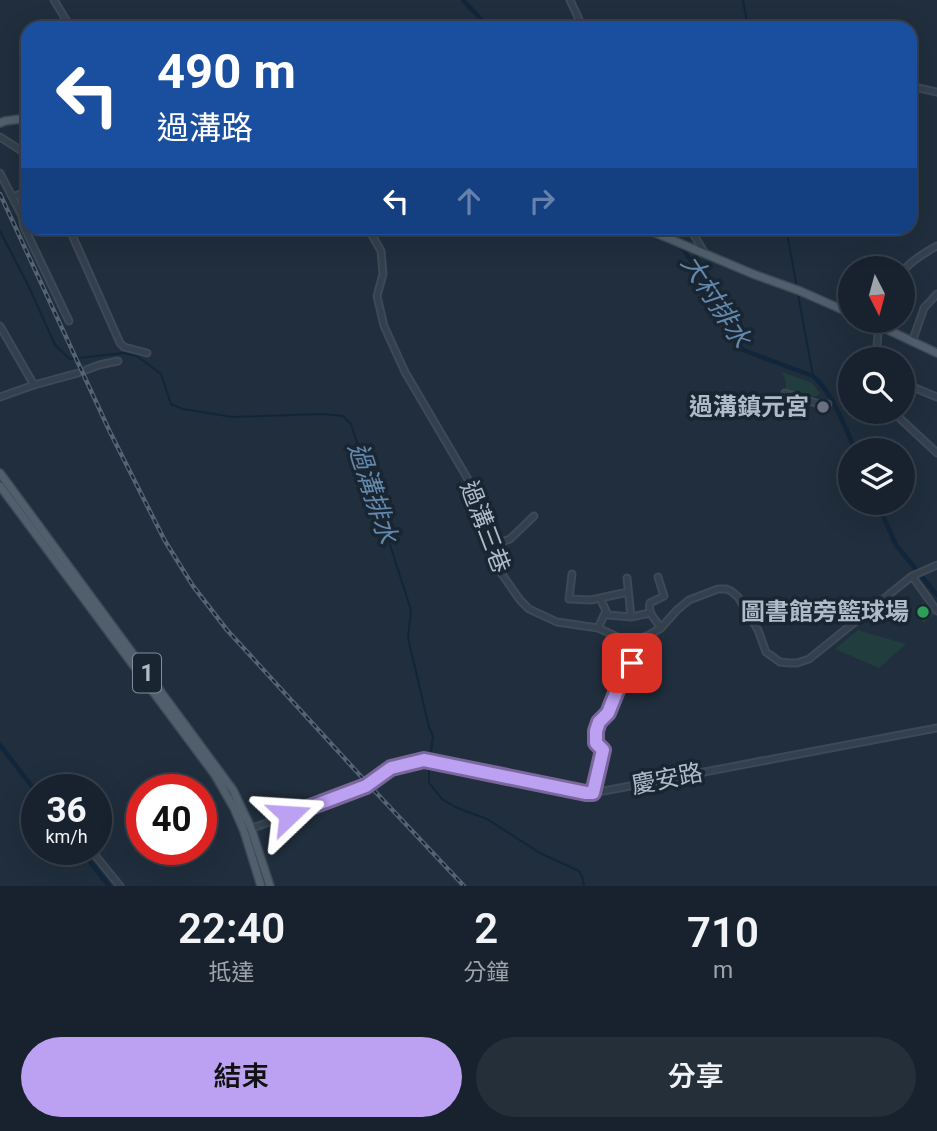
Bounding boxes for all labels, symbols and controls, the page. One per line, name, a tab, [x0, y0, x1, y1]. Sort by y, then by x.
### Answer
text: 490 m	[157, 43, 296, 100]
icon: left	[42, 49, 133, 140]
text: 過溝路	[157, 109, 253, 147]
icon: left	[377, 182, 415, 220]
icon: ahead	[450, 182, 488, 220]
icon: right	[523, 182, 561, 220]
water label: 大村排水	[675, 249, 757, 354]
north arrow	[838, 256, 915, 332]
map controls	[838, 256, 915, 515]
button: search	[838, 347, 915, 424]
place label: 過溝鎮元宮	[689, 393, 809, 421]
marker: 過溝鎮元宮	[815, 399, 831, 415]
button: layers	[838, 438, 915, 515]
water label: 過溝排水	[343, 439, 404, 548]
street label: 過溝三巷	[455, 477, 515, 577]
place label: 圖書館旁籃球場	[741, 598, 909, 626]
marker: 圖書館旁籃球場	[915, 604, 931, 620]
pin	[602, 633, 662, 693]
icon: arrive	[613, 644, 651, 682]
road number: 1	[133, 653, 161, 692]
street label: 慶安路	[629, 758, 705, 800]
speed limit sign: 40	[126, 774, 217, 865]
position arrow	[252, 778, 326, 852]
text: 36	[46, 790, 87, 831]
text: km/h	[45, 826, 88, 847]
text: 22:40	[178, 904, 285, 953]
text: 2	[474, 904, 498, 953]
text: 710	[687, 908, 759, 957]
text: m	[713, 957, 733, 984]
text: 抵達	[209, 959, 255, 986]
text: 分鐘	[463, 959, 509, 986]
button: 結束	[21, 1037, 462, 1117]
button: 分享	[476, 1037, 916, 1117]

